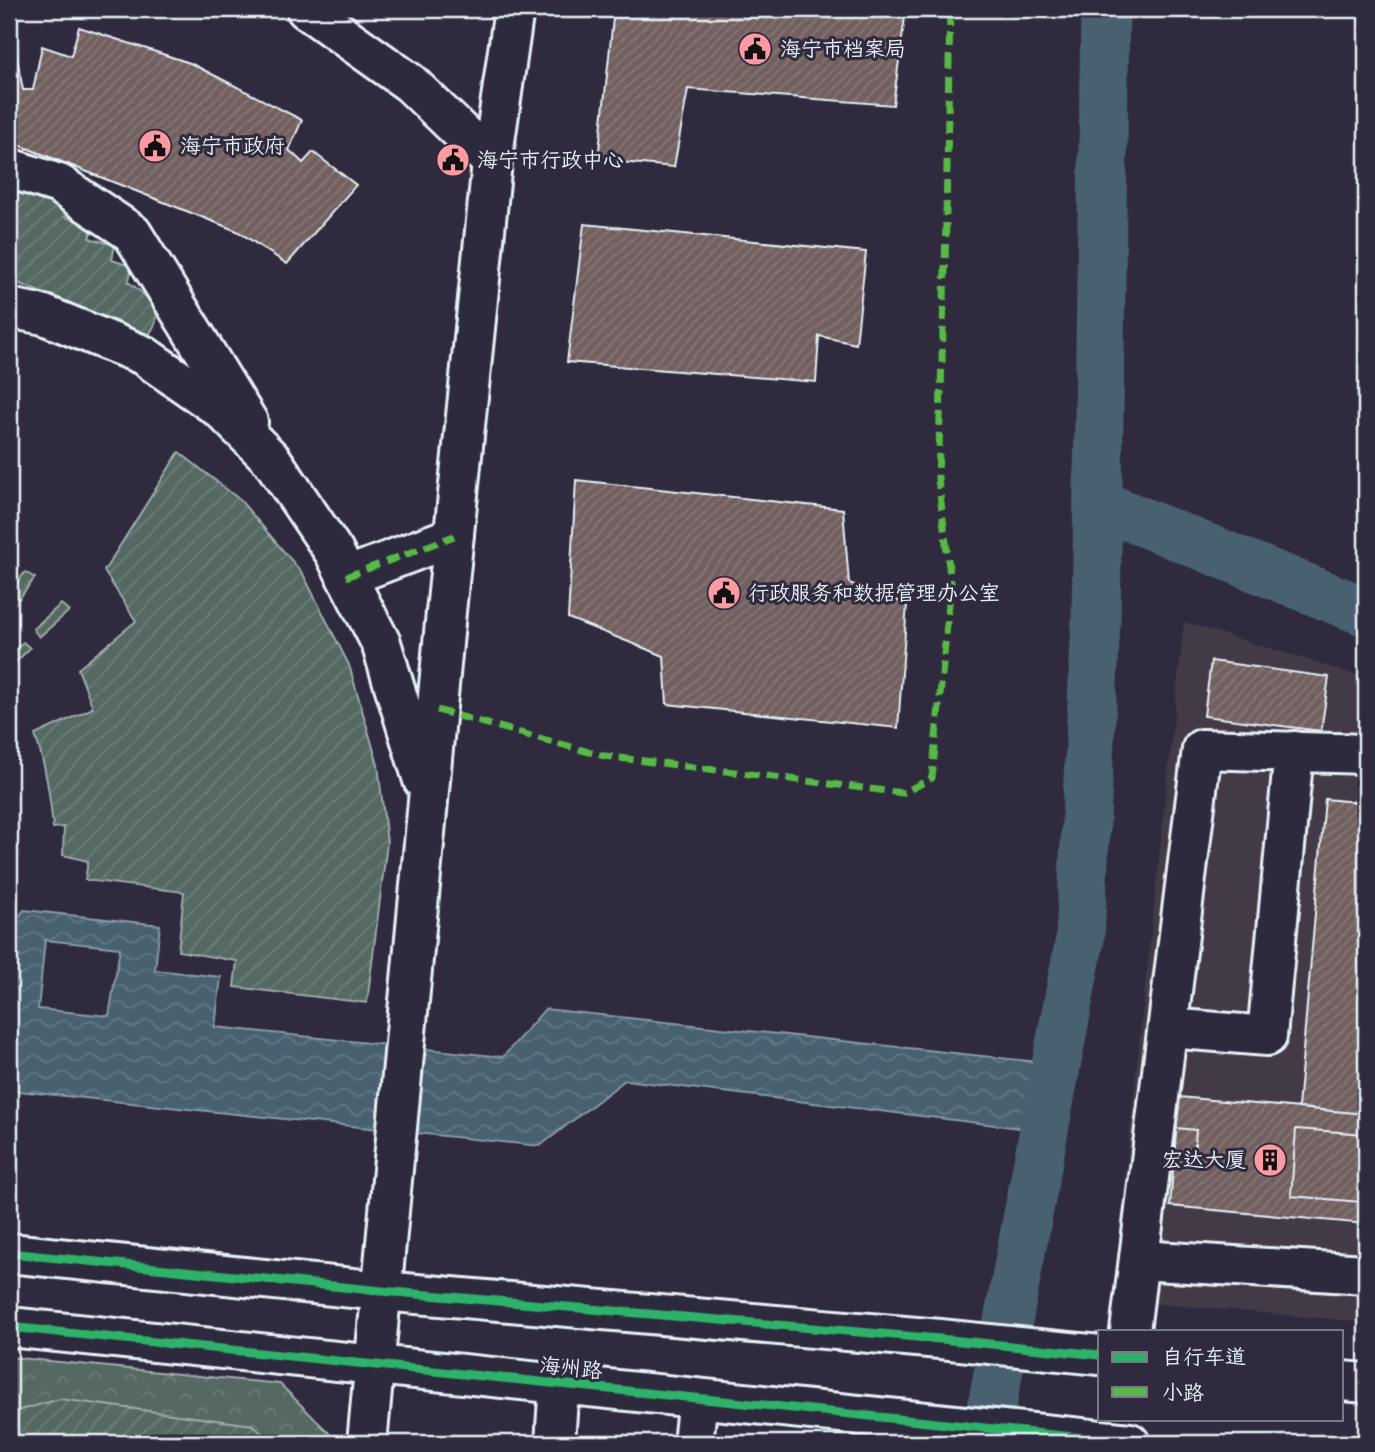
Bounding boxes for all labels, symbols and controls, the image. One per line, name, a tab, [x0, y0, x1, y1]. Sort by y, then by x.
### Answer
public building icon: 海宁市档案局	[736, 30, 774, 68]
place label: 海宁市档案局	[780, 37, 906, 62]
public building icon: 海宁市政府	[136, 127, 174, 165]
place label: 海宁市政府	[180, 134, 285, 159]
public building icon: 海宁市行政中心	[434, 141, 472, 179]
place label: 海宁市行政中心	[477, 148, 624, 173]
public building icon: 行政服务和数据管理办公室	[705, 574, 743, 612]
place label: 行政服务和数据管理办公室	[748, 581, 1000, 606]
building icon: 宏达大厦	[1251, 1141, 1289, 1179]
place label: 宏达大厦	[1162, 1148, 1246, 1173]
legend	[1098, 1330, 1344, 1420]
text: 自行车道	[1162, 1345, 1246, 1370]
street label: 海州路	[538, 1353, 604, 1384]
text: 小路	[1162, 1381, 1204, 1406]

